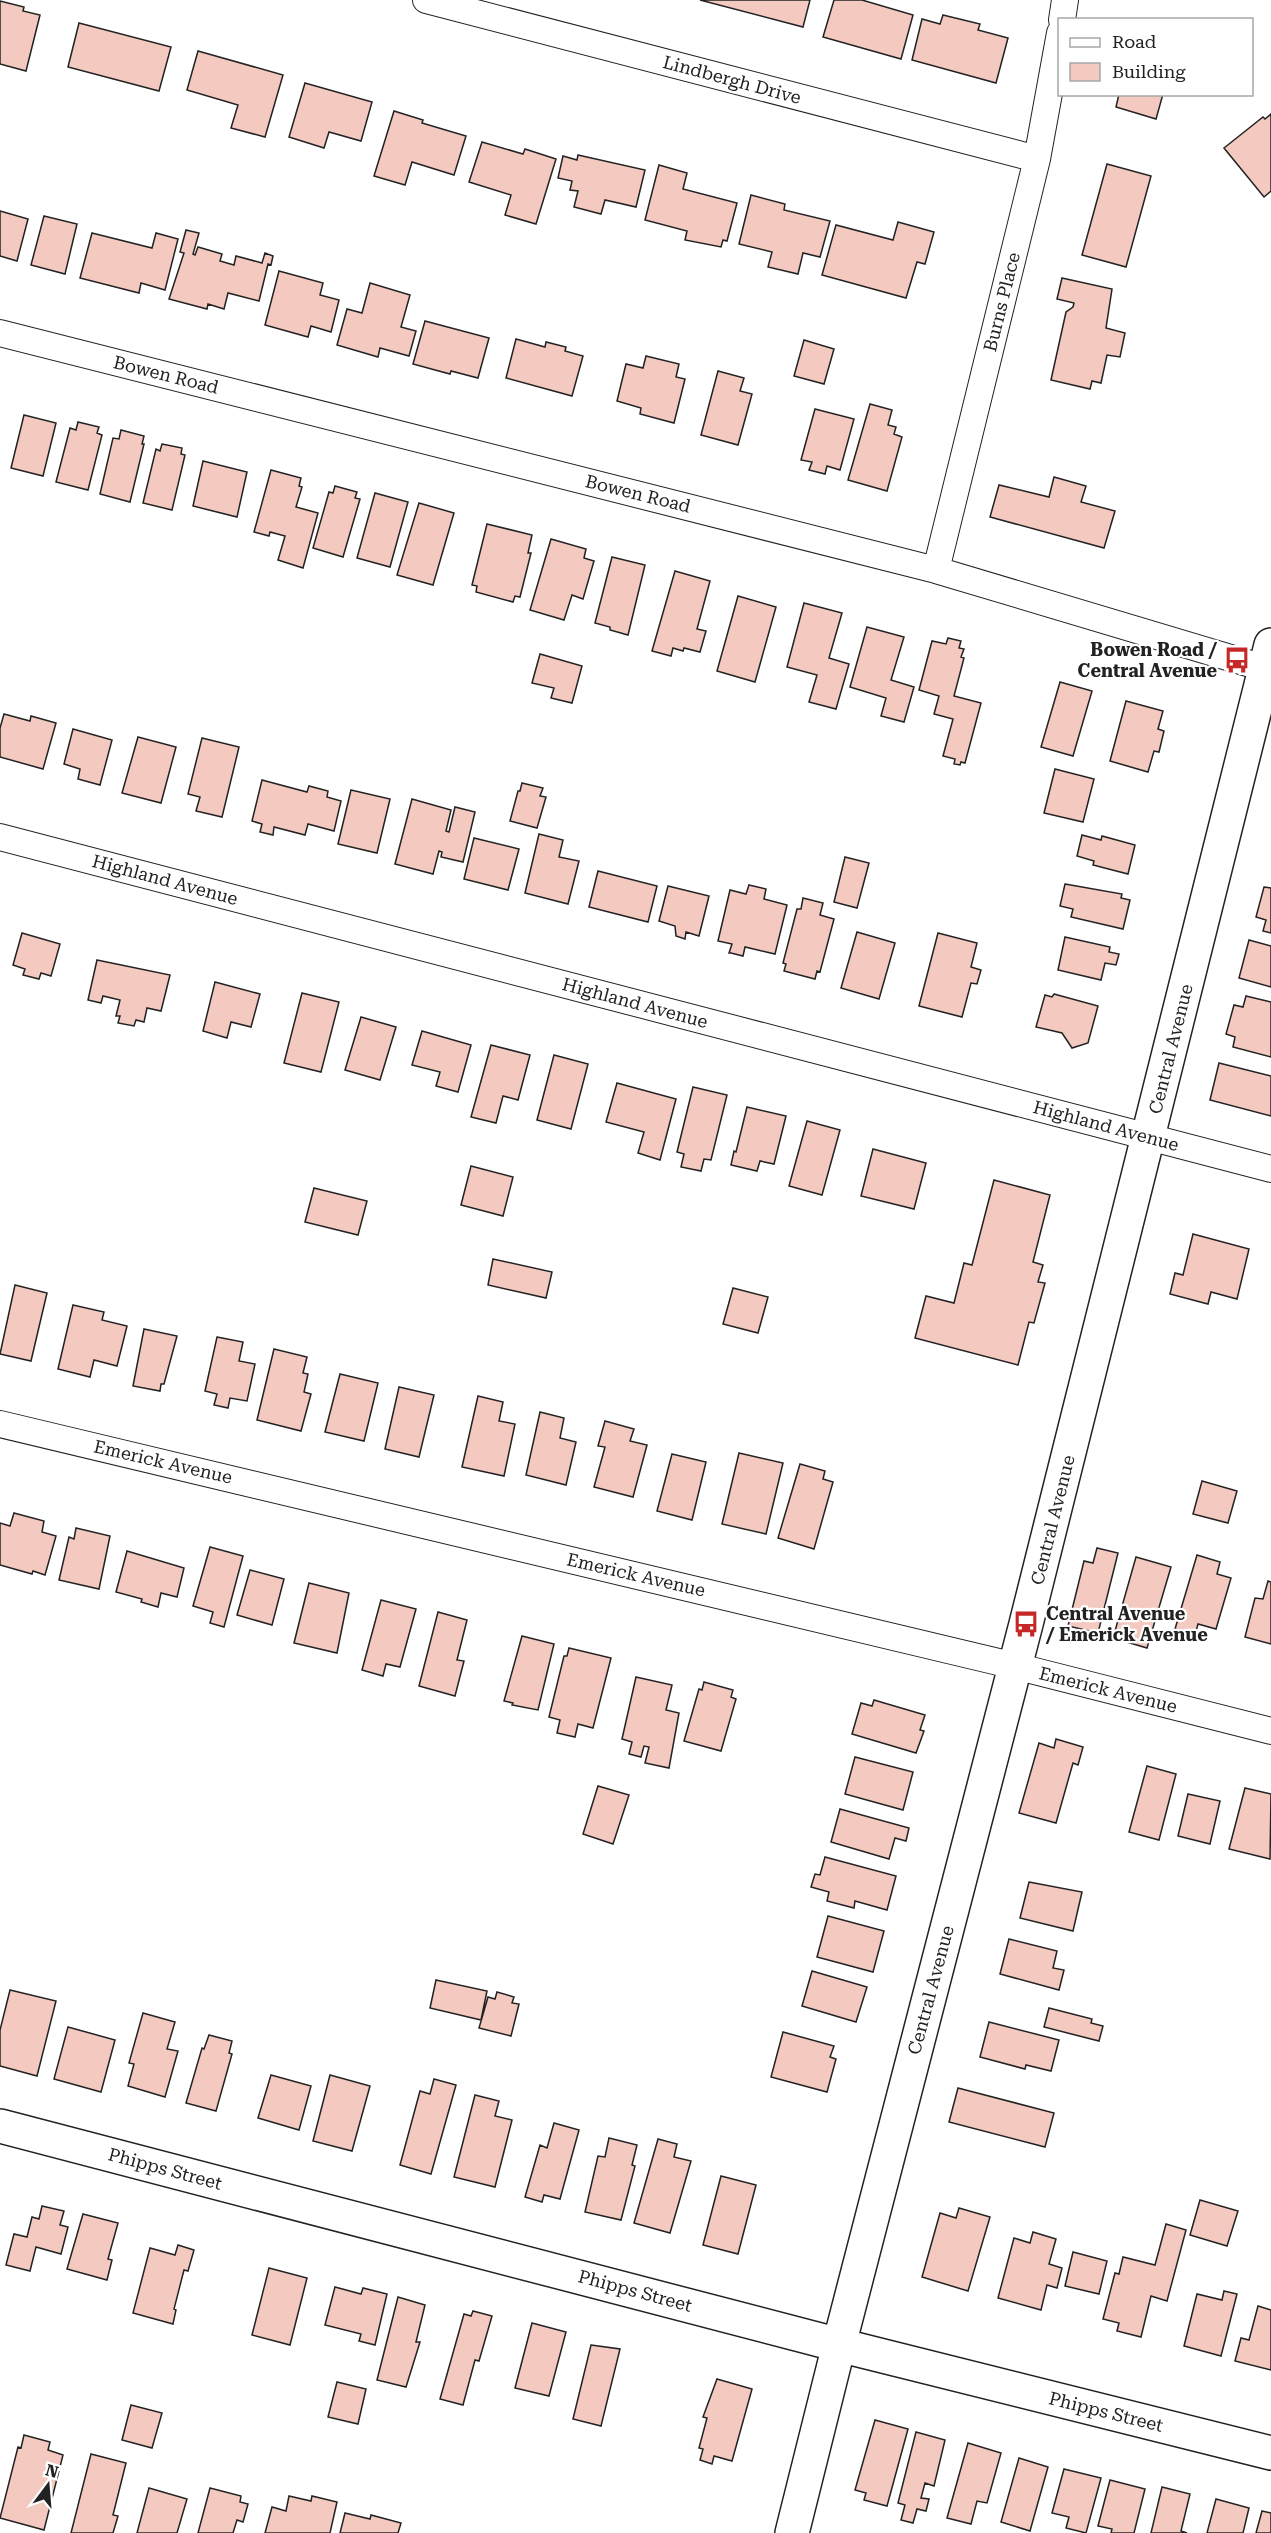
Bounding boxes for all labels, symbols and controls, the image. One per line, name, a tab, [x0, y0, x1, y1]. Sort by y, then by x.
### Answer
legend	[1058, 18, 1253, 96]
text: Road	[1112, 31, 1157, 52]
street label: Lindbergh Drive	[661, 51, 804, 108]
text: Building	[1112, 61, 1186, 82]
street label: Burns Place	[979, 250, 1024, 354]
street label: Bowen Road	[111, 351, 221, 398]
street label: Bowen Road	[583, 470, 693, 517]
place label: Bowen Road / Central Avenue	[1078, 639, 1218, 681]
bus stop icon: Bowen Road / Central Avenue	[1222, 645, 1252, 675]
street label: Highland Avenue	[90, 850, 240, 909]
street label: Highland Avenue	[560, 973, 710, 1032]
street label: Central Avenue	[1144, 982, 1197, 1116]
street label: Highland Avenue	[1031, 1096, 1181, 1155]
street label: Emerick Avenue	[92, 1435, 235, 1488]
street label: Central Avenue	[1026, 1453, 1079, 1587]
street label: Emerick Avenue	[565, 1548, 708, 1601]
place label: Central Avenue / Emerick Avenue	[1045, 1603, 1208, 1645]
bus stop icon: Central Avenue / Emerick Avenue	[1011, 1609, 1041, 1639]
street label: Emerick Avenue	[1037, 1662, 1179, 1717]
street label: Central Avenue	[903, 1923, 958, 2057]
street label: Phipps Street	[106, 2143, 225, 2194]
street label: Phipps Street	[576, 2265, 695, 2316]
street label: Phipps Street	[1047, 2387, 1166, 2436]
north arrow	[18, 2455, 78, 2515]
text: N	[43, 2460, 61, 2482]

